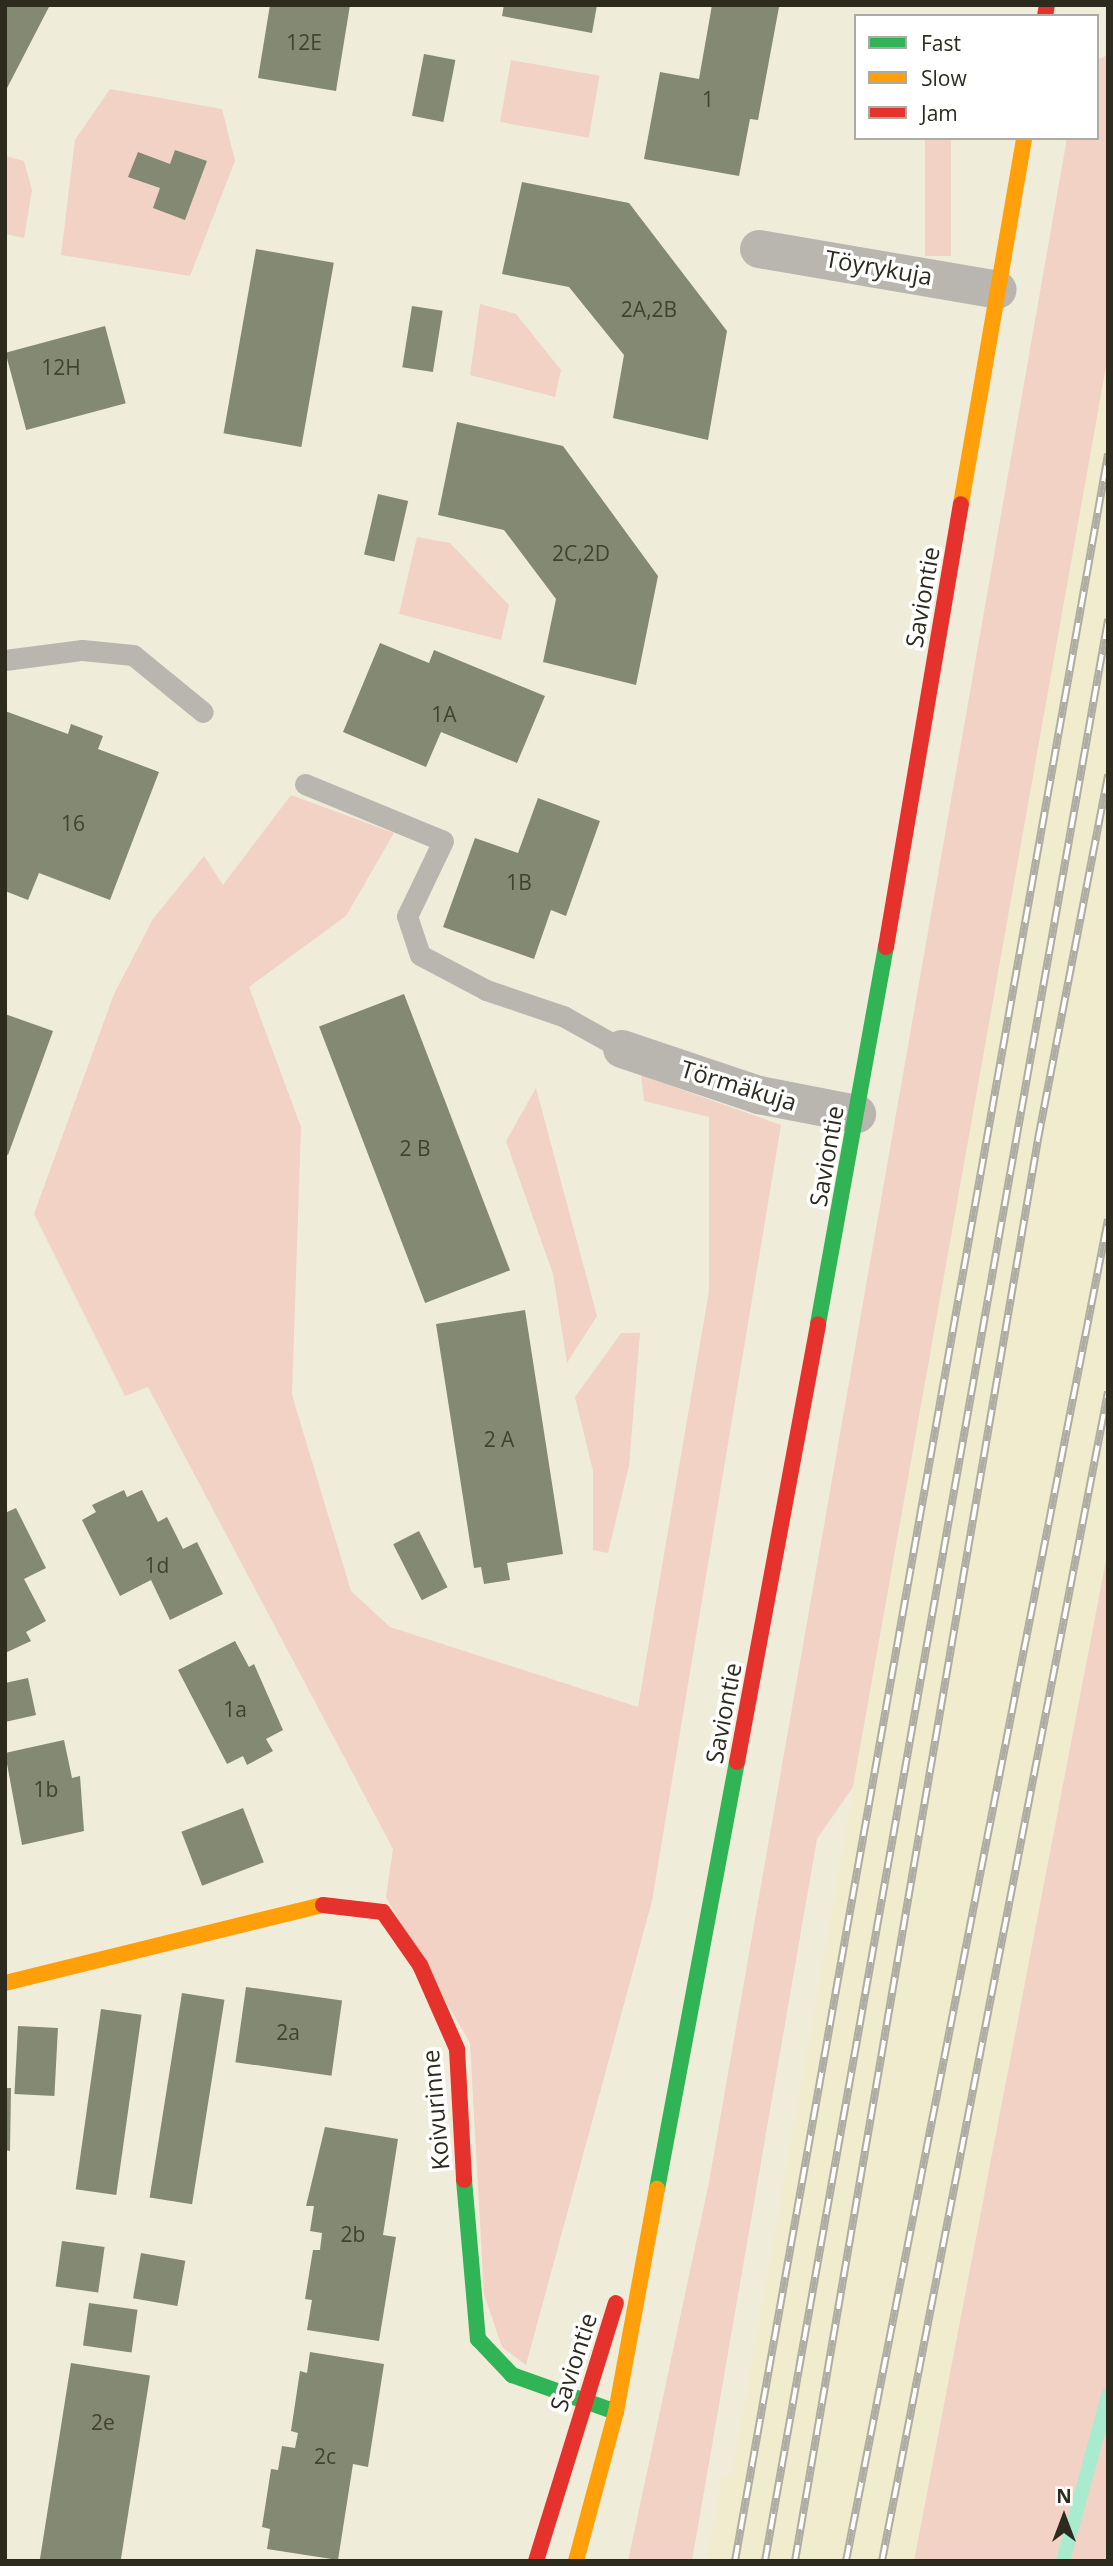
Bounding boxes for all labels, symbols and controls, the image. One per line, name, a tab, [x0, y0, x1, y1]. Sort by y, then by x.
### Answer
legend	[854, 14, 1099, 140]
house number: 12E	[286, 29, 322, 55]
text: Fast	[921, 29, 961, 57]
text: Slow	[921, 64, 967, 92]
house number: 1	[702, 86, 714, 112]
text: Jam	[921, 99, 958, 127]
street label: Töyrykuja	[823, 243, 935, 291]
house number: 2A,2B	[621, 296, 677, 322]
house number: 12H	[41, 354, 81, 380]
house number: 2C,2D	[552, 540, 610, 566]
street label: Saviontie	[899, 544, 945, 650]
house number: 1A	[431, 701, 457, 727]
house number: 16	[61, 810, 85, 836]
house number: 1B	[506, 869, 532, 895]
street label: Törmäkuja	[678, 1054, 800, 1116]
street label: Saviontie	[803, 1103, 849, 1209]
house number: 2 B	[399, 1135, 431, 1161]
house number: 2 A	[484, 1426, 514, 1452]
house number: 1d	[145, 1552, 169, 1578]
street label: Saviontie	[699, 1660, 747, 1766]
house number: 1a	[223, 1696, 247, 1722]
house number: 1b	[34, 1776, 58, 1802]
house number: 2a	[276, 2019, 300, 2045]
street label: Koivurinne	[415, 2049, 455, 2171]
house number: 2b	[341, 2221, 365, 2247]
street label: Saviontie	[544, 2309, 602, 2415]
house number: 2e	[91, 2409, 115, 2435]
house number: 2c	[314, 2443, 336, 2469]
north arrow	[1029, 2482, 1099, 2552]
text: N	[1056, 2483, 1072, 2509]

